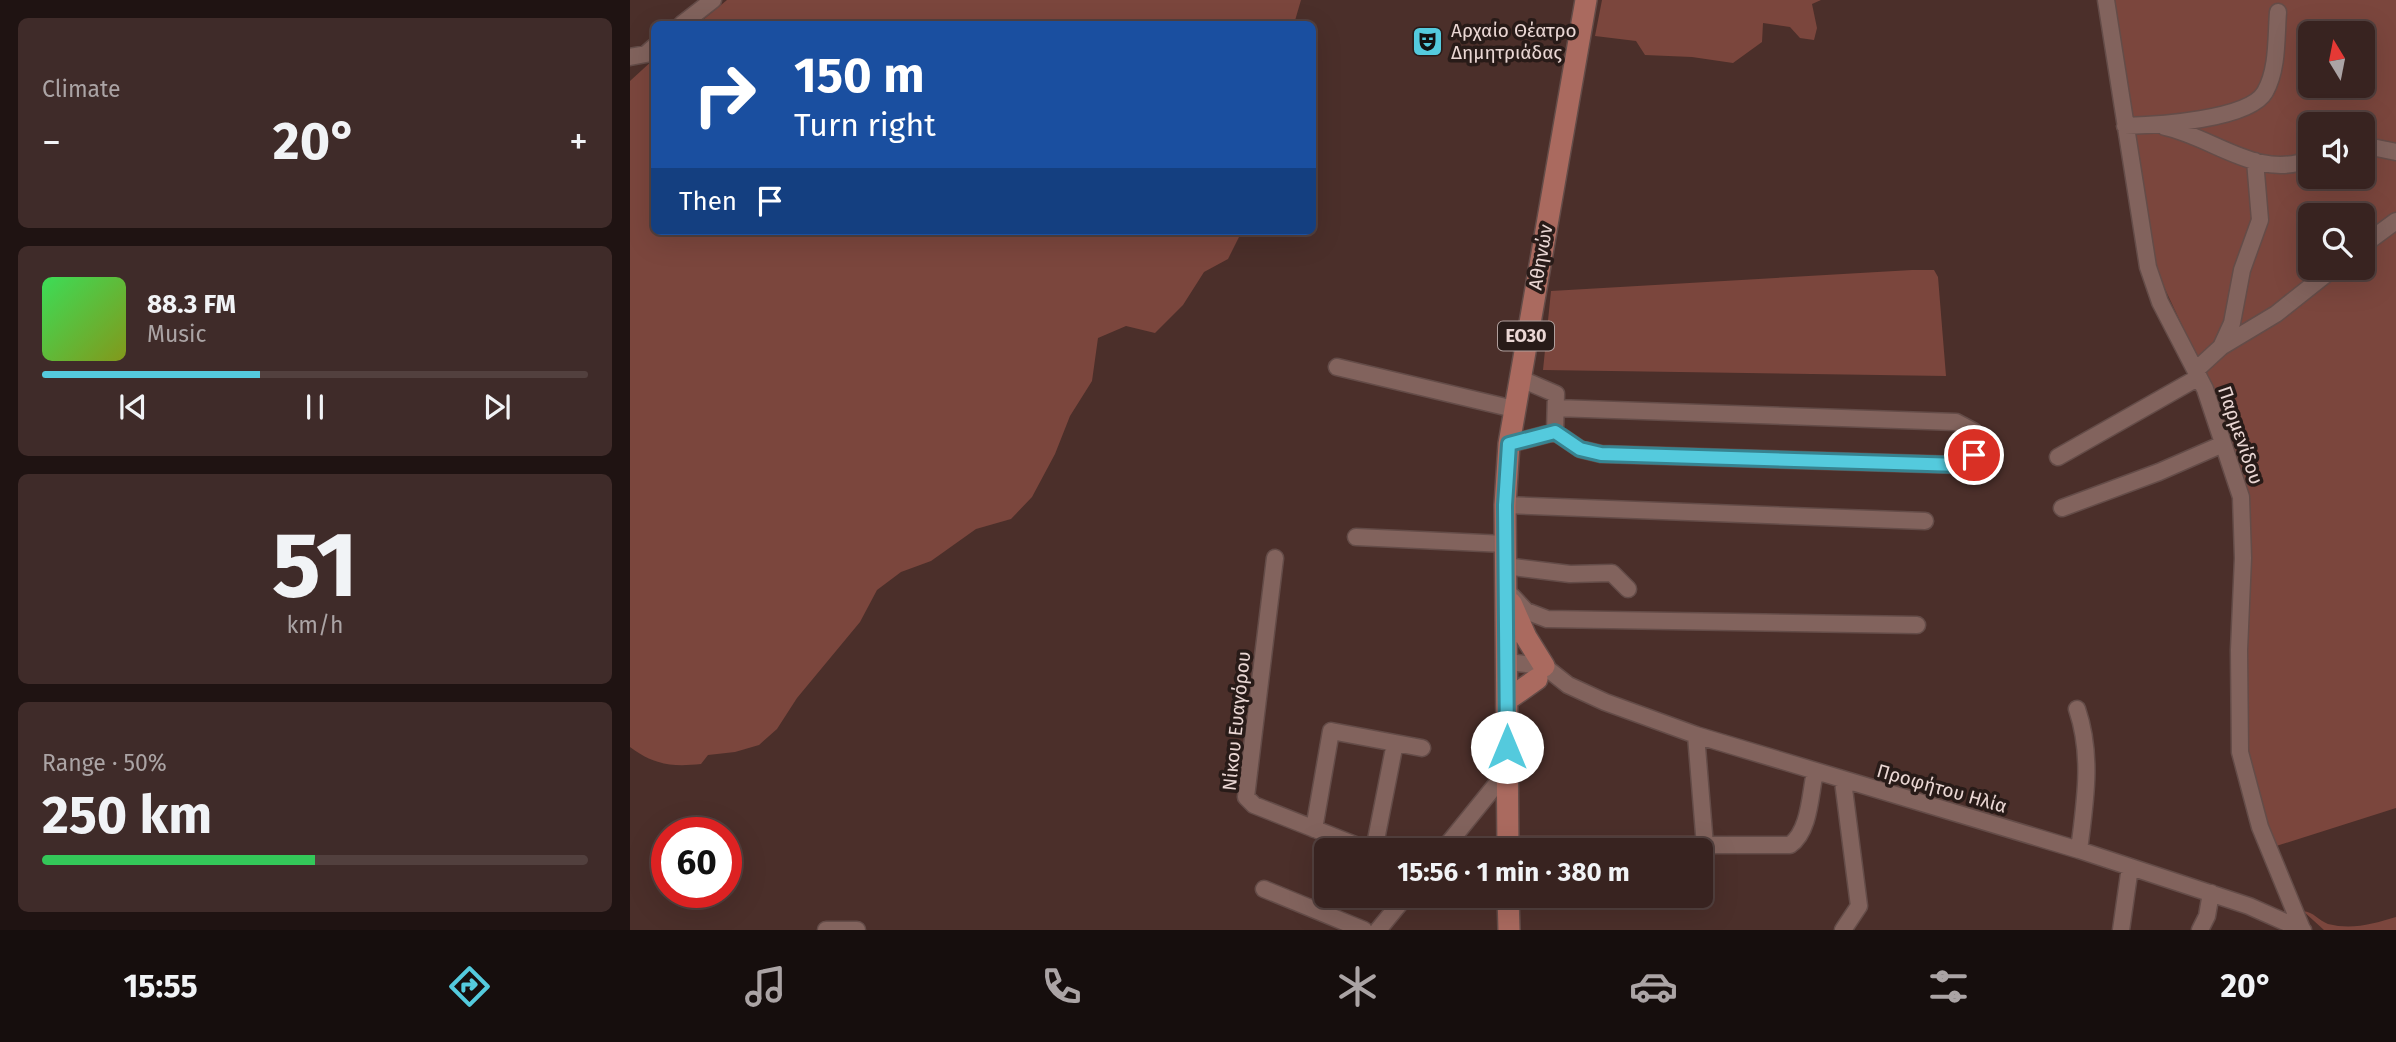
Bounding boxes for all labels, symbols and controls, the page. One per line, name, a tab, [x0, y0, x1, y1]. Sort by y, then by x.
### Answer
place label: Αρχαίο Θέατρο Δημητριάδας	[1451, 19, 1577, 64]
north arrow	[2298, 21, 2375, 98]
map controls	[2298, 21, 2375, 280]
theatre icon: Αρχαίο Θέατρο Δημητριάδας	[1411, 24, 1445, 58]
text: 150 m	[794, 46, 925, 105]
icon: right	[679, 49, 770, 140]
text: Climate	[42, 75, 121, 103]
text: Turn right	[794, 106, 936, 144]
text: 20°	[273, 110, 357, 173]
button: sound	[2298, 112, 2375, 189]
text: −	[42, 119, 61, 165]
text: +	[569, 119, 588, 165]
icon: arrive	[751, 182, 789, 220]
text: Then	[679, 186, 737, 217]
button: search	[2298, 203, 2375, 280]
street label: Αθηνών	[1523, 223, 1558, 292]
text: 88.3 FM	[147, 289, 236, 320]
text: Music	[147, 320, 207, 348]
road number: ΕΟ30	[1498, 322, 1554, 350]
street label: Παρμενίδου	[2213, 383, 2268, 487]
icon: previous	[114, 388, 152, 426]
icon: pause	[296, 388, 334, 426]
icon: next	[478, 388, 516, 426]
pin	[1944, 425, 2004, 485]
icon: arrive	[1955, 436, 1993, 474]
text: 51	[272, 511, 358, 620]
text: km/h	[287, 611, 343, 639]
street label: Νίκου Ευαγόρου	[1218, 650, 1255, 792]
position arrow	[1470, 710, 1544, 784]
text: Range · 50%	[42, 749, 167, 777]
street label: Προφήτου Ηλία	[1874, 759, 2009, 818]
text: 250 km	[42, 784, 212, 847]
speed limit sign: 60	[651, 817, 742, 908]
text: 15:56 · 1 min · 380 m	[1397, 857, 1630, 888]
icon: directions	[445, 962, 494, 1011]
icon: music	[741, 962, 790, 1011]
icon: phone	[1037, 962, 1086, 1011]
icon: climate	[1333, 962, 1382, 1011]
icon: car	[1629, 962, 1678, 1011]
icon: filters	[1924, 962, 1973, 1011]
text: 15:55	[123, 967, 198, 1005]
text: 20°	[2220, 967, 2272, 1005]

